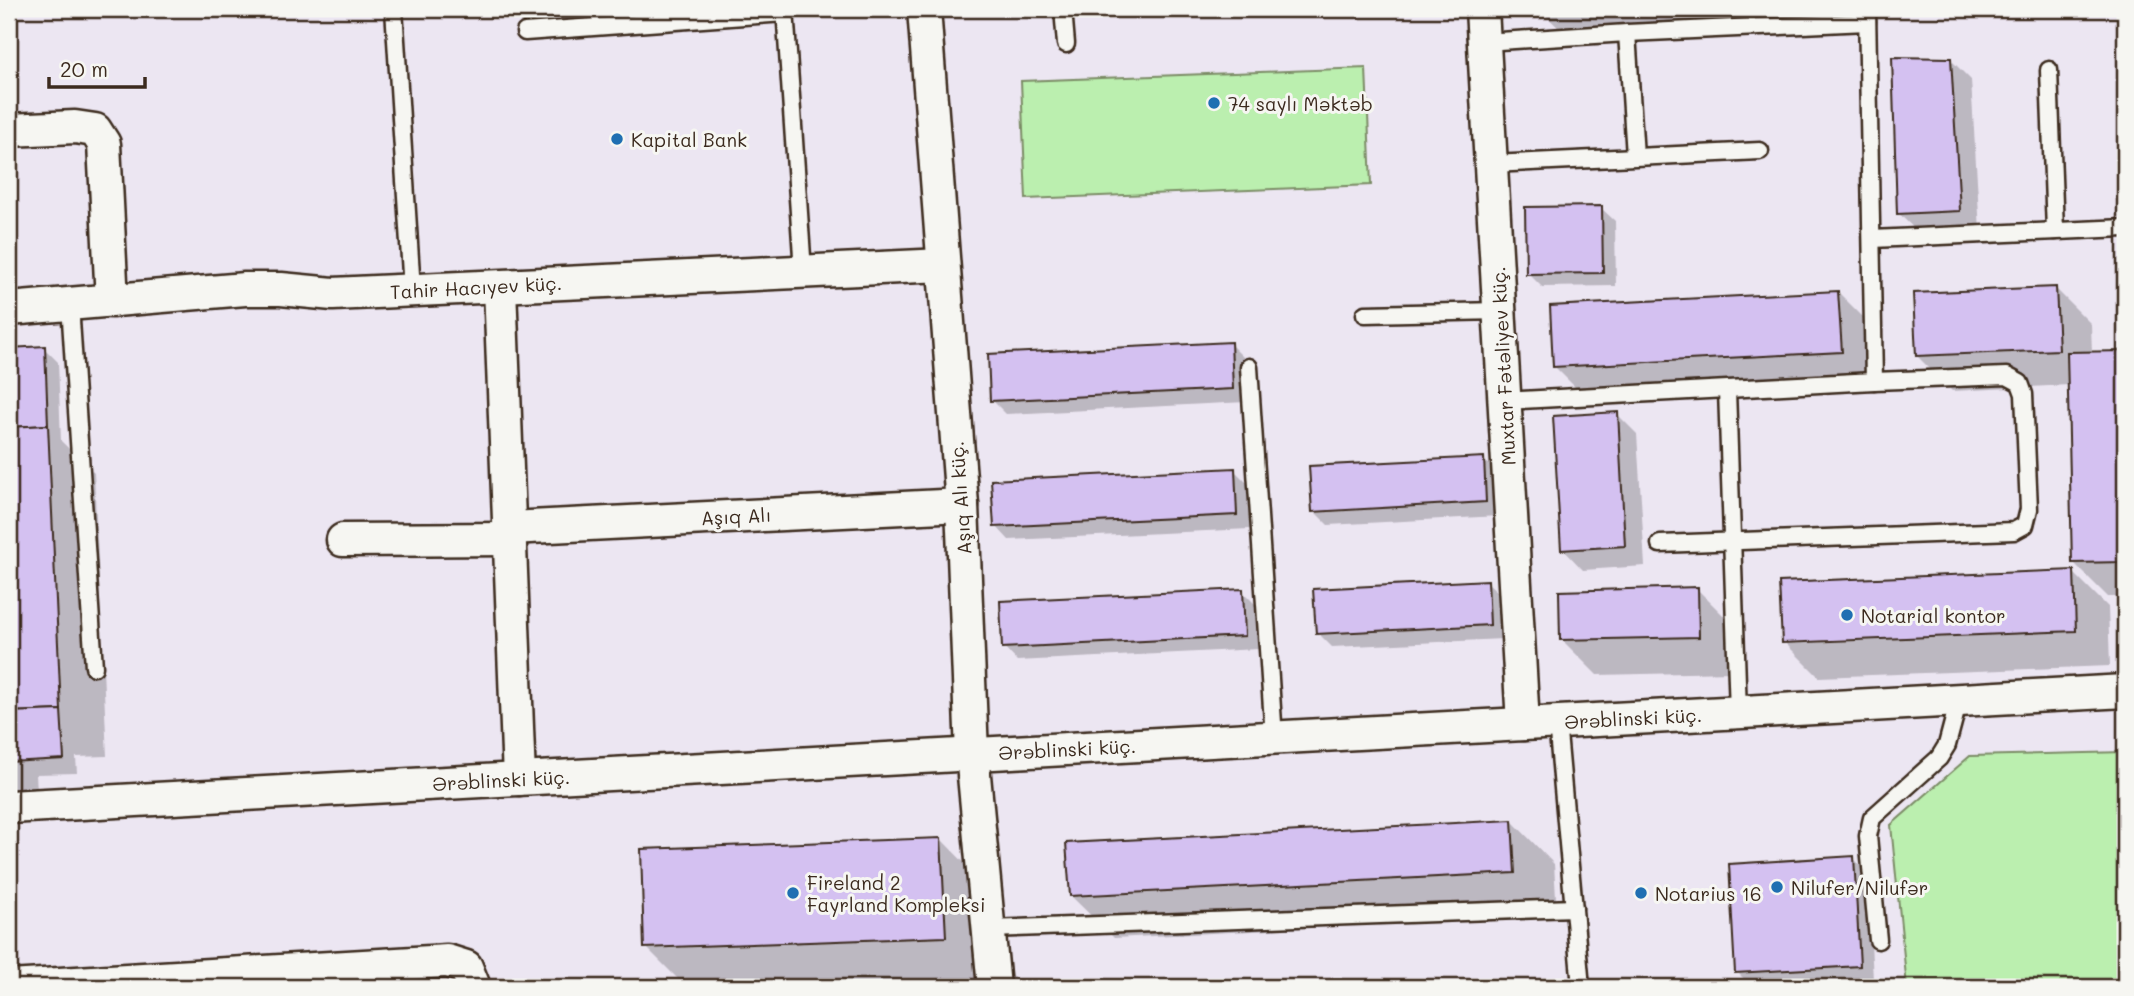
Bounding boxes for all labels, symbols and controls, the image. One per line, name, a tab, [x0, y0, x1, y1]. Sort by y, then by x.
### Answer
scale bar	[49, 46, 145, 90]
text: 20 m	[60, 55, 108, 82]
place label: 74 saylı Məktəb	[1228, 91, 1373, 116]
marker: 74 saylı Məktəb	[1206, 95, 1222, 111]
place label: Kapital Bank	[631, 127, 747, 152]
marker: Kapital Bank	[609, 131, 625, 147]
street label: Muxtar Fətəliyev küç.	[1485, 266, 1521, 466]
street label: Tahir Hacıyev küç.	[389, 270, 563, 304]
street label: Aşıq Alı küç.	[944, 440, 976, 556]
street label: Aşıq Alı	[700, 502, 772, 530]
place label: Notarial kontor	[1861, 603, 2006, 628]
marker: Notarial kontor	[1839, 607, 1855, 623]
street label: Ərəblinski küç.	[1563, 702, 1703, 734]
street label: Ərəblinski küç.	[997, 733, 1137, 765]
street label: Ərəblinski küç.	[431, 764, 571, 796]
place label: Fireland 2 Fayrland Kompleksi	[807, 870, 986, 917]
place label: Nilufer/Nilufər	[1791, 875, 1928, 900]
marker: Nilufer/Nilufər	[1769, 879, 1785, 895]
place label: Notarius 16	[1655, 881, 1762, 906]
marker: Fireland 2 Fayrland Kompleksi	[785, 885, 801, 901]
marker: Notarius 16	[1633, 885, 1649, 901]

